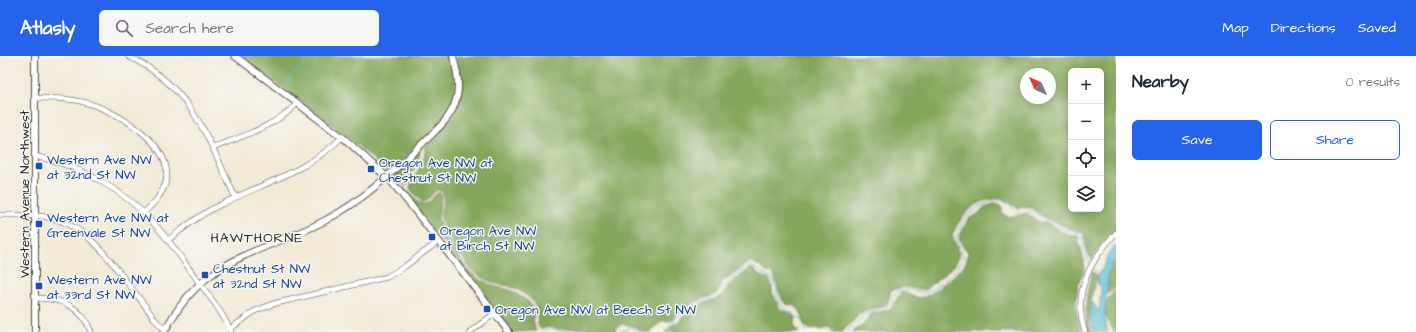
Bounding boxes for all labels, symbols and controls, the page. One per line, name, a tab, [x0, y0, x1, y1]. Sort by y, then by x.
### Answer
search box	[99, 10, 379, 46]
text: Atlasly	[20, 15, 75, 42]
icon: search	[113, 17, 135, 39]
text: Search here	[145, 18, 234, 39]
text: Map	[1222, 18, 1249, 38]
text: Directions	[1271, 18, 1336, 38]
text: Saved	[1358, 18, 1396, 38]
north arrow	[1020, 68, 1056, 104]
map controls	[1068, 68, 1104, 212]
button: +	[1068, 68, 1104, 104]
text: Nearby	[1132, 70, 1189, 94]
text: 0 results	[1345, 73, 1400, 91]
button: −	[1068, 104, 1104, 140]
street label: Western Avenue Northwest	[16, 109, 34, 278]
button: Save	[1132, 120, 1262, 160]
button: Share	[1270, 120, 1400, 160]
button: locate	[1068, 140, 1104, 176]
place label: Western Ave NW at 32nd St NW	[47, 151, 152, 184]
place label: Oregon Ave NW at Chestnut St NW	[379, 154, 493, 187]
marker: Western Ave NW at 32nd St NW	[34, 161, 44, 171]
marker: Oregon Ave NW at Chestnut St NW	[366, 164, 376, 174]
button: layers	[1068, 176, 1104, 212]
place label: Western Ave NW at Greenvale St NW	[47, 209, 169, 242]
marker: Western Ave NW at Greenvale St NW	[34, 219, 44, 229]
place label: Oregon Ave NW at Birch St NW	[440, 222, 537, 255]
district label: HAWTHORNE	[210, 228, 304, 248]
marker: Oregon Ave NW at Birch St NW	[427, 232, 437, 242]
place label: Chestnut St NW at 32nd St NW	[213, 260, 311, 293]
marker: Chestnut St NW at 32nd St NW	[200, 270, 210, 280]
place label: Western Ave NW at 33rd St NW	[47, 271, 152, 304]
marker: Western Ave NW at 33rd St NW	[34, 281, 44, 291]
place label: Oregon Ave NW at Beech St NW	[495, 301, 697, 320]
marker: Oregon Ave NW at Beech St NW	[482, 304, 492, 314]

